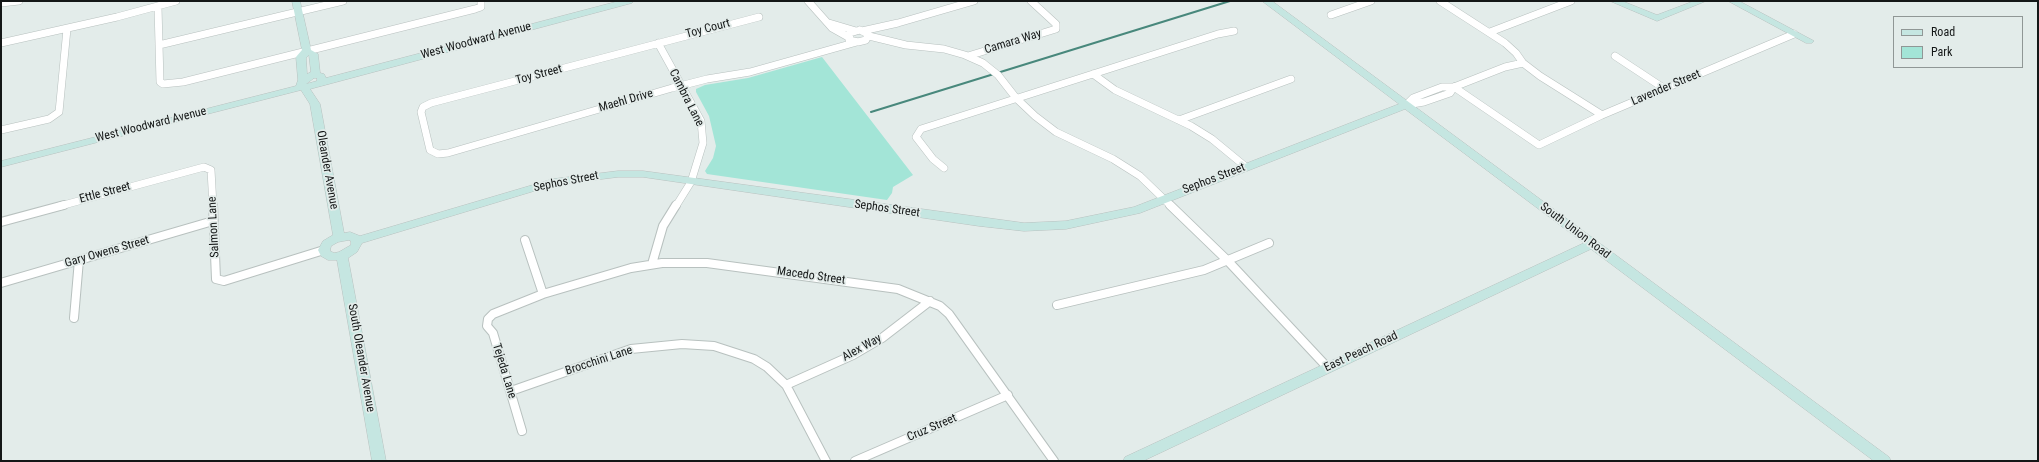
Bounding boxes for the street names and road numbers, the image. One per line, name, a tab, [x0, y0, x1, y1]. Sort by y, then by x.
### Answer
street label: Toy Court	[684, 16, 732, 42]
street label: West Woodward Avenue	[419, 19, 533, 63]
street label: Camara Way	[983, 27, 1043, 57]
street label: Toy Street	[514, 62, 564, 88]
street label: Cambra Lane	[665, 67, 707, 129]
street label: Lavender Street	[1629, 67, 1703, 109]
street label: Maehl Drive	[597, 86, 655, 116]
street label: West Woodward Avenue	[94, 104, 208, 146]
street label: Oleander Avenue	[313, 130, 341, 210]
street label: Sephos Street	[1181, 160, 1247, 198]
street label: Sephos Street	[532, 169, 600, 195]
street label: Ettle Street	[78, 179, 132, 207]
street label: Salmon Lane	[205, 196, 223, 258]
street label: Sephos Street	[853, 197, 921, 221]
street label: South Union Road	[1537, 200, 1613, 262]
street label: Gary Owens Street	[63, 233, 151, 271]
street label: Macedo Street	[776, 264, 846, 288]
street label: South Oleander Avenue	[344, 303, 378, 413]
street label: East Peach Road	[1322, 329, 1400, 375]
street label: Alex Way	[840, 331, 884, 365]
street label: Tejeda Lane	[489, 342, 519, 400]
street label: Brocchini Lane	[564, 343, 634, 379]
street label: Cruz Street	[905, 411, 959, 445]

